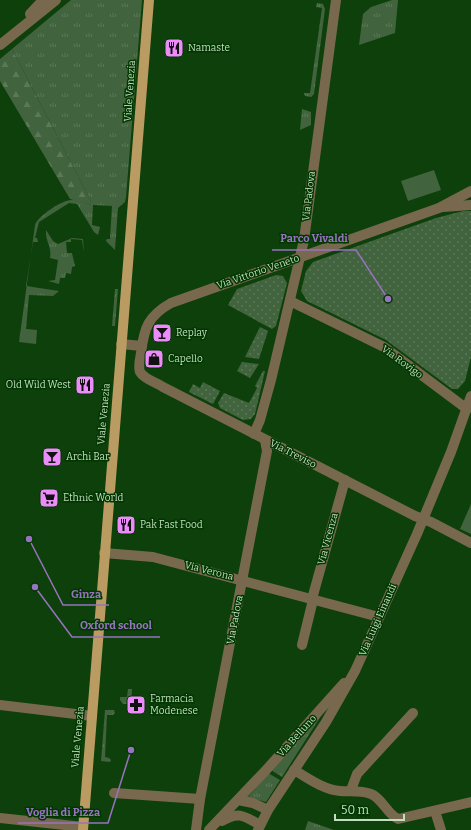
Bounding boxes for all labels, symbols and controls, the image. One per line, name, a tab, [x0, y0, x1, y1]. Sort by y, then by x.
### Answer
restaurant icon: Namaste	[163, 37, 185, 59]
place label: Namaste	[188, 42, 230, 54]
street label: Viale Venezia	[122, 59, 138, 122]
street label: Via Padova	[300, 170, 318, 222]
callout: Parco Vivaldi	[272, 227, 356, 250]
text: Parco Vivaldi	[280, 232, 348, 245]
street label: Via Vittorio Veneto	[215, 252, 301, 292]
bar icon: Replay	[151, 322, 173, 344]
place label: Replay	[176, 327, 208, 339]
street label: Via Rovigo	[379, 343, 425, 381]
shop icon: Capello	[143, 348, 165, 370]
place label: Capello	[168, 353, 203, 365]
restaurant icon: Old Wild West	[74, 374, 96, 396]
place label: Old Wild West	[6, 379, 71, 391]
street label: Viale Venezia	[95, 382, 113, 445]
street label: Via Treviso	[268, 437, 318, 471]
bar icon: Archi Bar	[41, 446, 63, 468]
place label: Archi Bar	[66, 451, 110, 463]
supermarket icon: Ethnic World	[38, 487, 60, 509]
place label: Ethnic World	[63, 492, 124, 504]
street label: Via Vicenza	[315, 511, 341, 566]
restaurant icon: Pak Fast Food	[115, 514, 137, 536]
place label: Pak Fast Food	[140, 519, 203, 531]
street label: Via Verona	[183, 559, 235, 583]
callout: Ginza	[63, 582, 109, 605]
street label: Via Luigi Einaudi	[357, 582, 399, 658]
text: Ginza	[71, 588, 102, 601]
street label: Via Padova	[224, 594, 246, 646]
callout: Oxford school	[72, 614, 160, 637]
text: Oxford school	[80, 619, 153, 632]
place label: Farmacia Modenese	[150, 693, 198, 717]
pharmacy icon: Farmacia Modenese	[125, 694, 147, 716]
street label: Viale Venezia	[69, 705, 87, 768]
street label: Via Belluno	[275, 712, 319, 760]
scale bar	[335, 796, 404, 822]
callout: Voglia di Pizza	[18, 800, 108, 823]
text: 50 m	[341, 803, 370, 817]
text: Voglia di Pizza	[26, 806, 101, 819]

